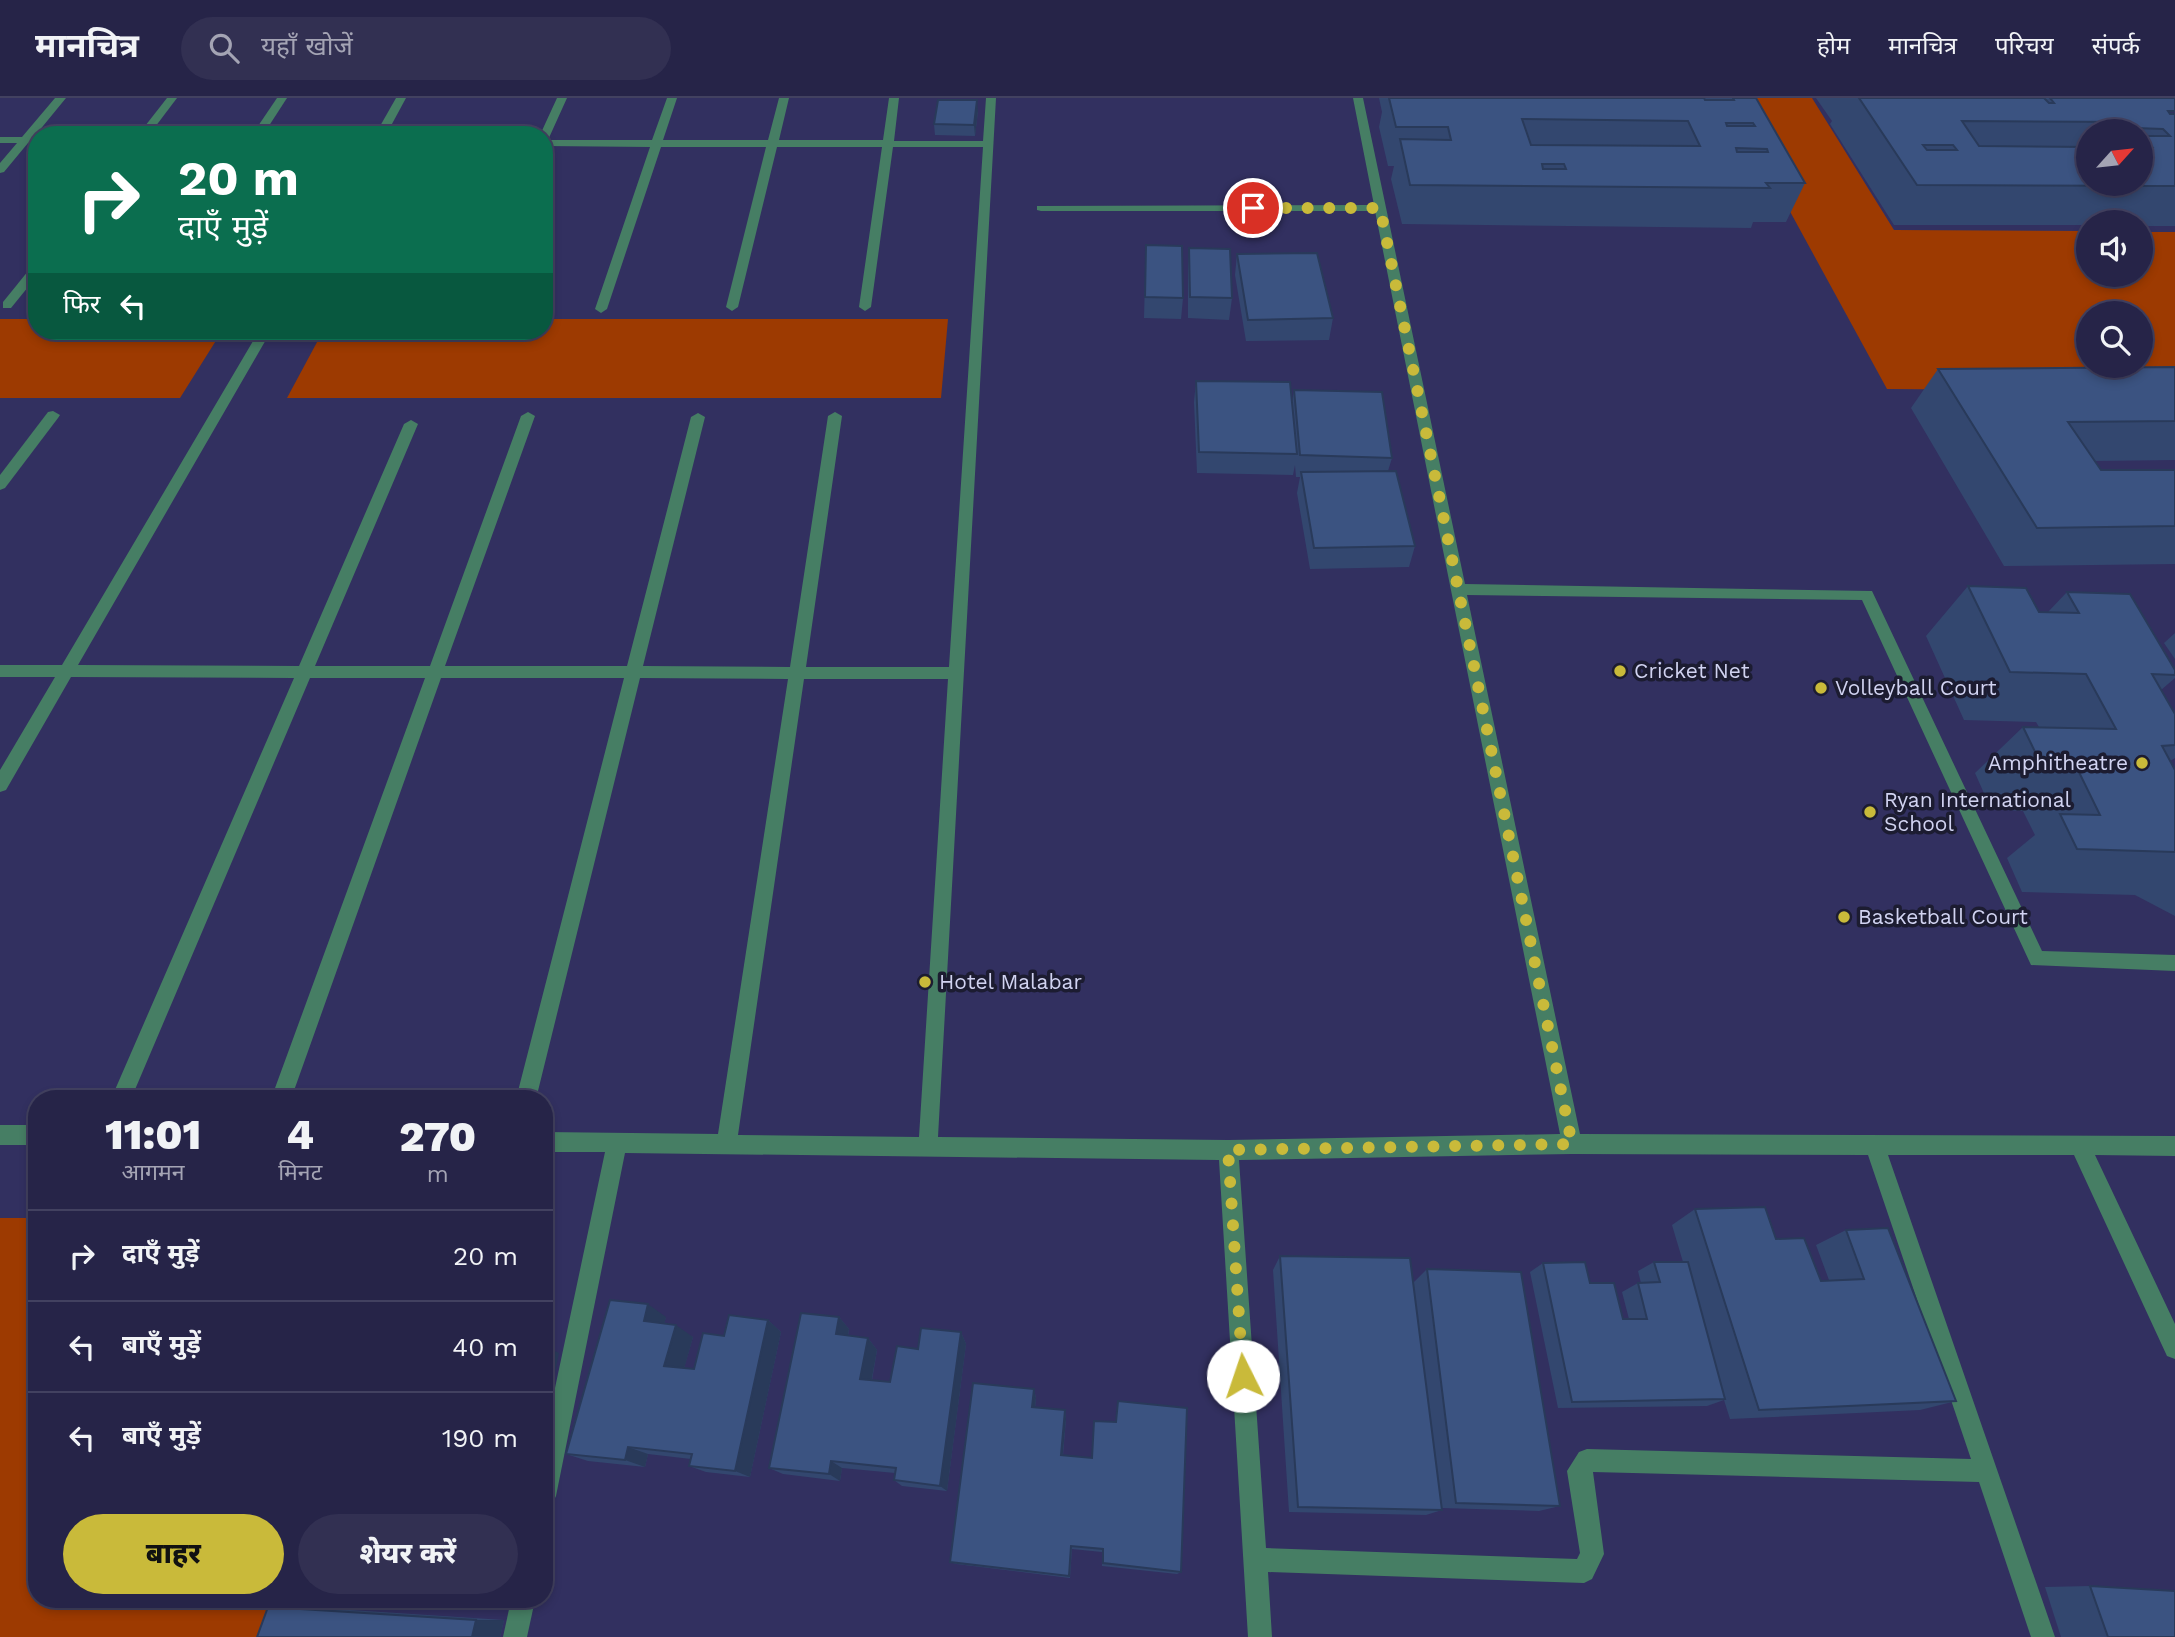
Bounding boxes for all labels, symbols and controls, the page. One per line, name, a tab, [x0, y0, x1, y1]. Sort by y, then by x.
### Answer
search box	[181, 17, 671, 80]
text: मानचित्र	[35, 26, 139, 65]
icon: search	[205, 29, 243, 67]
text: यहाँ खोजें	[261, 31, 353, 61]
text: होम	[1817, 32, 1850, 60]
text: मानचित्र	[1888, 32, 1957, 60]
text: परिचय	[1995, 32, 2054, 60]
text: संपर्क	[2092, 32, 2140, 60]
north arrow	[2076, 119, 2152, 196]
map controls	[2076, 119, 2153, 378]
text: 20 m	[178, 149, 299, 207]
icon: right	[63, 154, 154, 245]
pin	[1223, 178, 1283, 238]
icon: arrive	[1234, 189, 1272, 227]
text: दाएँ मुड़ें	[178, 208, 268, 246]
button: sound	[2076, 210, 2153, 287]
icon: left	[114, 287, 152, 325]
text: फिर	[63, 289, 100, 319]
button: search	[2076, 301, 2153, 378]
place label: Cricket Net	[1634, 658, 1750, 683]
marker: Cricket Net	[1612, 663, 1628, 679]
place label: Volleyball Court	[1835, 675, 1997, 700]
marker: Volleyball Court	[1813, 680, 1829, 696]
place label: Amphitheatre	[1988, 750, 2128, 775]
marker: Amphitheatre	[2134, 755, 2150, 771]
place label: Ryan International School	[1884, 787, 2072, 836]
marker: Ryan International School	[1862, 804, 1878, 820]
place label: Basketball Court	[1858, 904, 2028, 929]
marker: Basketball Court	[1836, 909, 1852, 925]
place label: Hotel Malabar	[939, 969, 1082, 994]
marker: Hotel Malabar	[917, 974, 933, 990]
text: 11:01	[105, 1110, 201, 1159]
text: 4	[286, 1110, 314, 1159]
text: 270	[399, 1112, 476, 1161]
text: आगमन	[122, 1159, 185, 1186]
text: मिनट	[278, 1159, 322, 1186]
text: m	[427, 1161, 449, 1188]
icon: right	[63, 1237, 101, 1275]
text: दाएँ मुड़ें	[122, 1238, 199, 1268]
text: 20 m	[453, 1241, 518, 1271]
icon: left	[63, 1328, 101, 1366]
text: बाएँ मुड़ें	[122, 1329, 201, 1359]
text: 40 m	[452, 1332, 518, 1362]
position arrow	[1206, 1339, 1280, 1413]
icon: left	[63, 1419, 101, 1457]
text: बाएँ मुड़ें	[122, 1420, 201, 1450]
text: 190 m	[442, 1423, 518, 1453]
button: बाहर	[63, 1514, 284, 1594]
button: शेयर करें	[298, 1514, 518, 1594]

